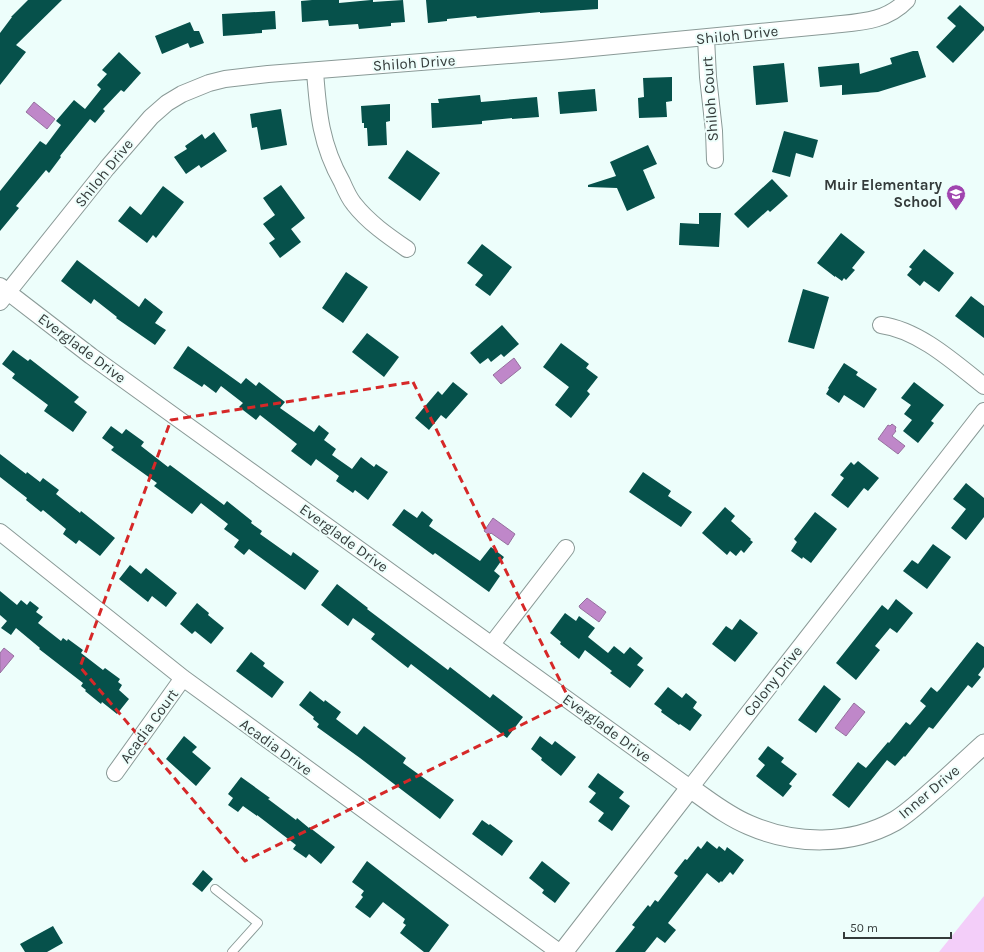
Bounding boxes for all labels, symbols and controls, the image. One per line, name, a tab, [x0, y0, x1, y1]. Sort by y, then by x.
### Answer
street label: Shiloh Drive	[695, 22, 779, 48]
street label: Shiloh Drive	[372, 51, 456, 75]
street label: Shiloh Court	[698, 56, 722, 142]
street label: Shiloh Drive	[71, 135, 137, 211]
place label: Muir Elementary School	[824, 176, 942, 211]
school or university icon: Muir Elementary School	[945, 183, 967, 211]
street label: Everglade Drive	[35, 309, 129, 387]
street label: Everglade Drive	[296, 500, 392, 576]
street label: Colony Drive	[740, 642, 806, 720]
street label: Acadia Court	[116, 685, 182, 767]
street label: Everglade Drive	[559, 690, 655, 766]
street label: Acadia Drive	[236, 715, 316, 779]
street label: Inner Drive	[895, 761, 963, 823]
scale bar	[844, 914, 951, 940]
text: 50 m	[850, 921, 878, 935]

